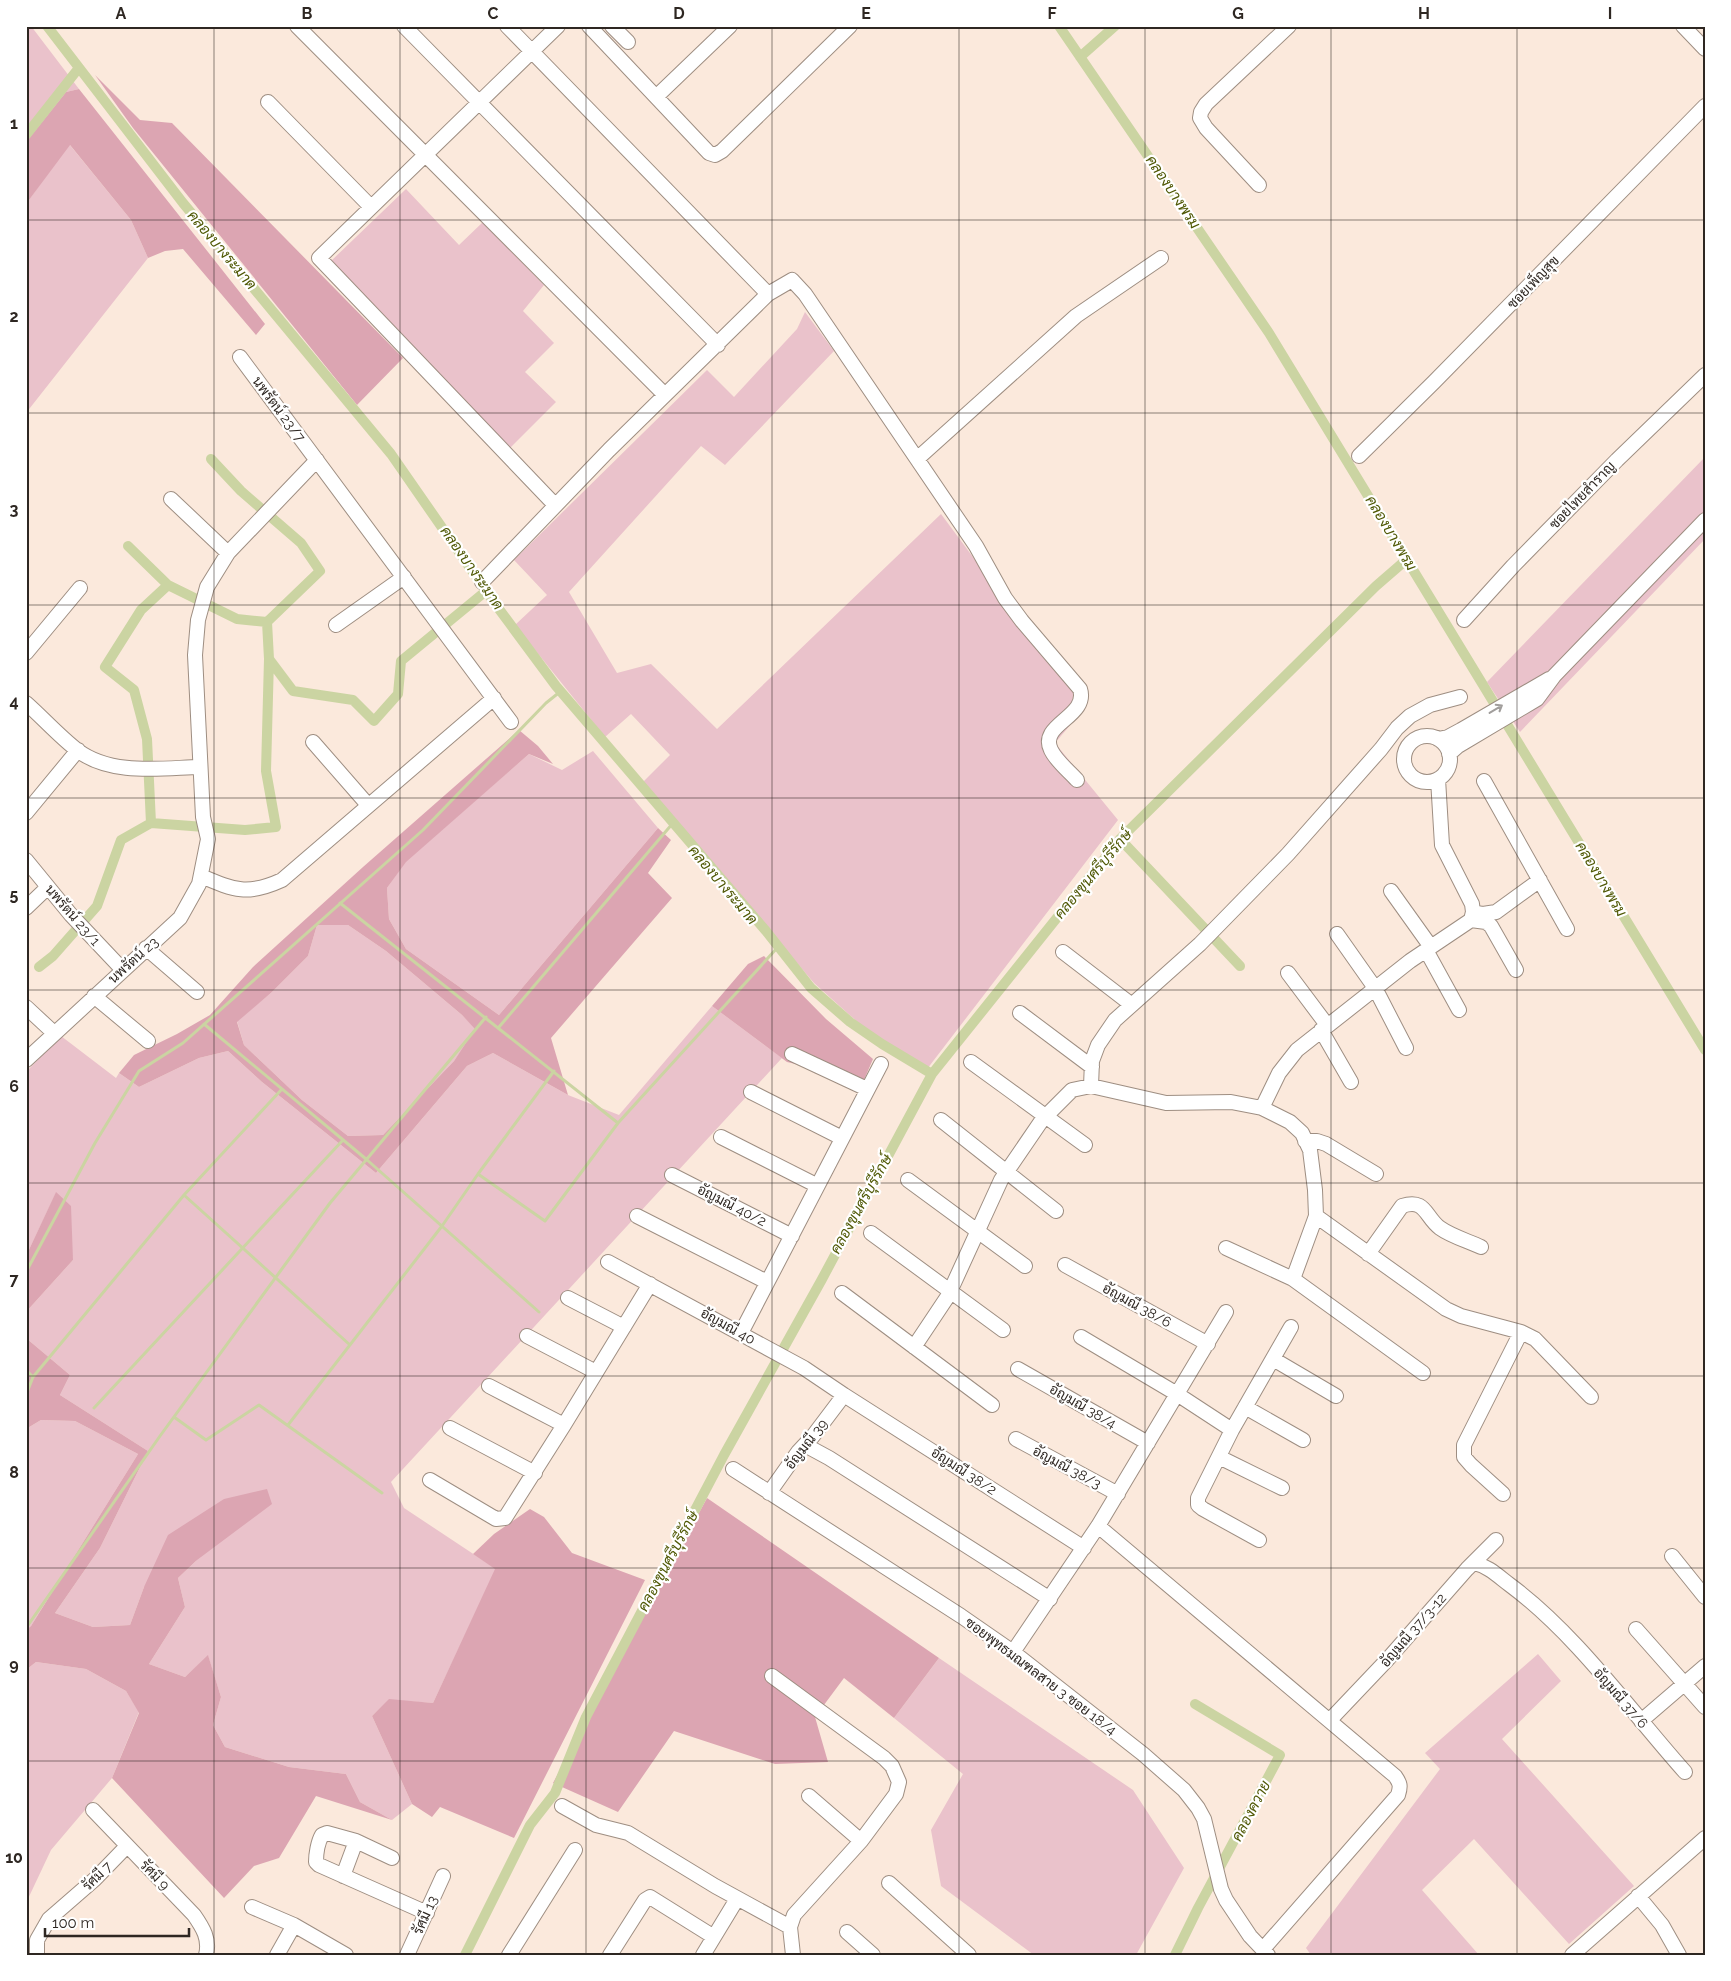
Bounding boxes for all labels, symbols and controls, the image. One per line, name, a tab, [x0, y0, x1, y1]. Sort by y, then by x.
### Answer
text: A	[116, 4, 127, 23]
text: B	[302, 4, 313, 23]
text: C	[488, 4, 499, 23]
text: D	[673, 4, 685, 23]
text: E	[861, 4, 871, 23]
text: F	[1047, 4, 1057, 23]
text: G	[1232, 4, 1244, 23]
text: H	[1418, 4, 1430, 23]
text: I	[1608, 4, 1612, 23]
text: 1	[10, 114, 18, 133]
water label: คลองบางพรม	[1142, 152, 1204, 232]
water label: คลองบางระมาด	[184, 207, 260, 293]
street label: ซอยเพ็ญสุข	[1503, 252, 1564, 313]
text: 2	[9, 307, 19, 326]
street label: นพรัตน์ 23/7	[249, 373, 310, 445]
street label: ซอยไทยสำราญ	[1546, 458, 1619, 533]
water label: คลองบางพรม	[1362, 492, 1420, 574]
text: 3	[10, 500, 19, 519]
water label: คลองบางระมาด	[437, 523, 507, 613]
text: 4	[9, 692, 19, 711]
one-way arrow	[1489, 704, 1503, 714]
water label: คลองขุนศรีบุรีรักษ์	[1050, 824, 1138, 924]
water label: คลองบางพรม	[1572, 838, 1630, 920]
water label: คลองบางระมาด	[685, 842, 761, 928]
street label: นพรัตน์ 23/1	[42, 881, 105, 949]
text: 5	[10, 885, 19, 904]
street label: นพรัตน์ 23	[104, 933, 161, 987]
text: 6	[9, 1077, 19, 1096]
water label: คลองขุนศรีบุรีรักษ์	[825, 1149, 898, 1258]
street label: อัญมณี 40/2	[694, 1180, 770, 1230]
text: 7	[10, 1270, 19, 1289]
street label: อัญมณี 38/6	[1099, 1279, 1175, 1331]
street label: อัญมณี 40	[697, 1304, 759, 1348]
street label: อัญมณี 38/4	[1046, 1380, 1120, 1433]
street label: อัญมณี 39	[781, 1415, 831, 1473]
street label: อัญมณี 38/3	[1030, 1441, 1104, 1493]
street label: อัญมณี 38/2	[928, 1443, 1000, 1499]
text: 8	[9, 1463, 19, 1482]
water label: คลองขุนศรีบุรีรักษ์	[633, 1506, 705, 1615]
street label: อัญมณี 37/3-12	[1376, 1589, 1450, 1671]
street label: ซอยพุทธมณฑลสาย 3 ซอย 18/4	[961, 1614, 1120, 1740]
text: 9	[9, 1655, 19, 1674]
street label: อัญมณี 37/6	[1590, 1664, 1652, 1732]
water label: คลองควาย	[1228, 1777, 1275, 1844]
text: 10	[5, 1848, 23, 1867]
street label: รัศมี 9	[137, 1856, 174, 1893]
street label: รัศมี 7	[78, 1857, 115, 1894]
street label: รัศมี 13	[408, 1893, 441, 1937]
scale bar	[45, 1906, 189, 1938]
text: 100 m	[52, 1914, 94, 1932]

